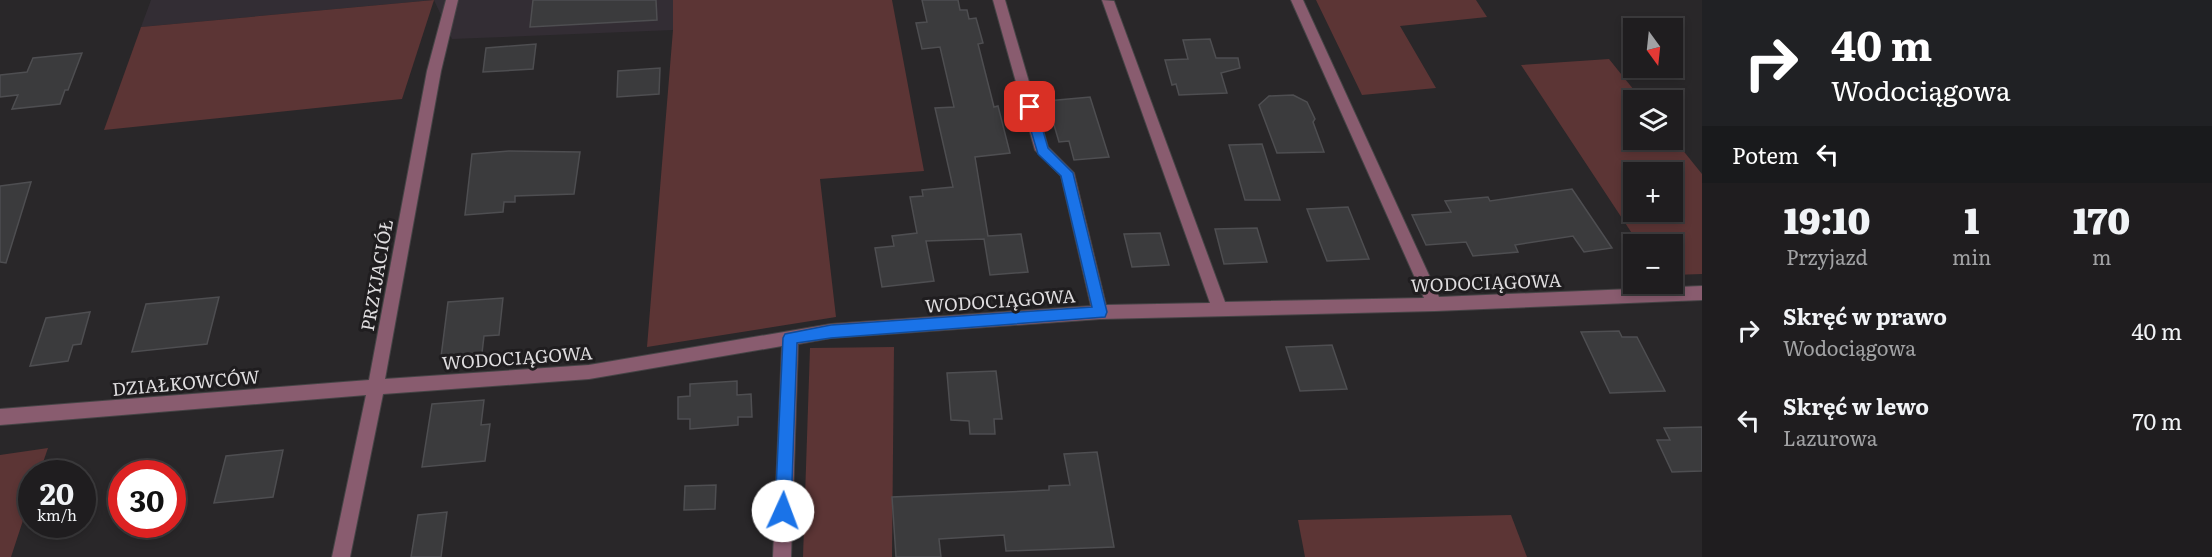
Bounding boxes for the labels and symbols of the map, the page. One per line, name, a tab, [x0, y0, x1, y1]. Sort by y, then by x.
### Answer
north arrow	[1623, 18, 1683, 78]
pin	[1004, 81, 1055, 132]
street label: PRZYJACIÓŁ	[353, 217, 399, 333]
street label: WODOCIĄGOWA	[1410, 266, 1562, 298]
street label: WODOCIĄGOWA	[924, 281, 1076, 319]
street label: WODOCIĄGOWA	[441, 338, 593, 376]
street label: DZIAŁKOWCÓW	[111, 362, 261, 402]
speed limit sign: 30	[108, 460, 186, 538]
position arrow	[751, 479, 815, 543]

